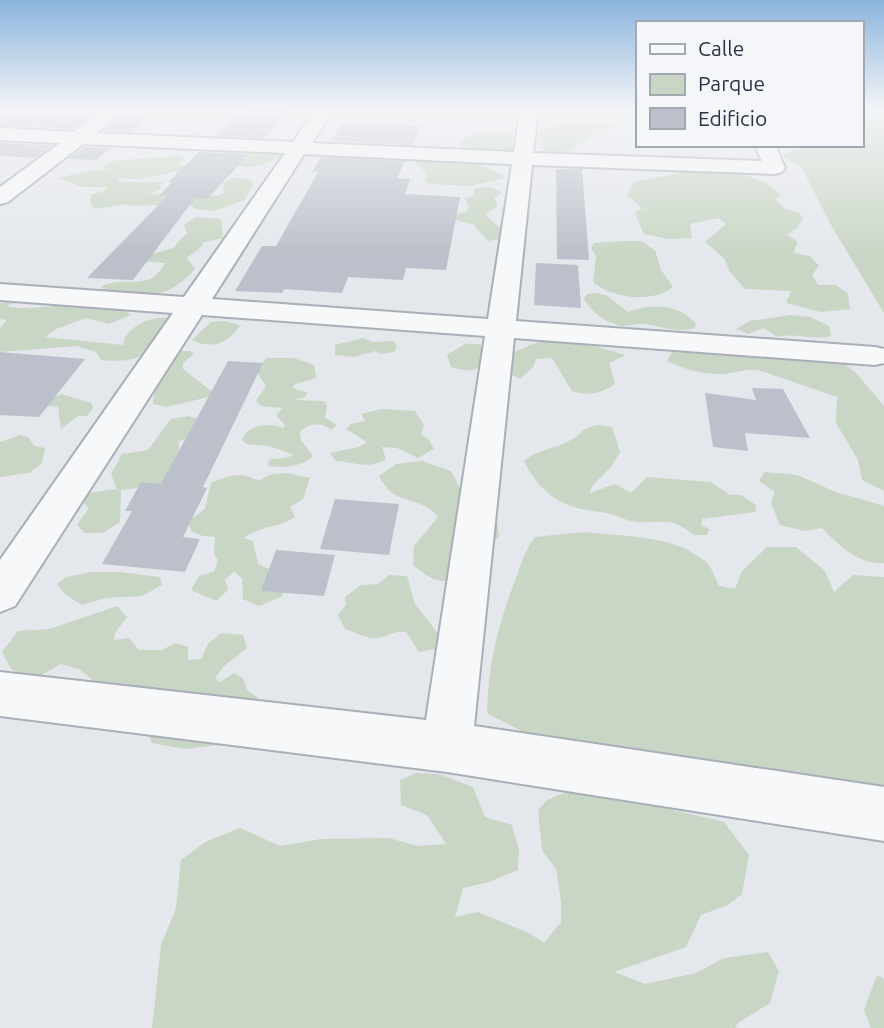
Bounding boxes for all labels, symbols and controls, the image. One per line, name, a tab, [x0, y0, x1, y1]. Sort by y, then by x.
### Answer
legend	[636, 21, 863, 147]
text: Calle	[698, 36, 744, 60]
text: Parque	[698, 71, 765, 95]
text: Edificio	[698, 106, 767, 130]

